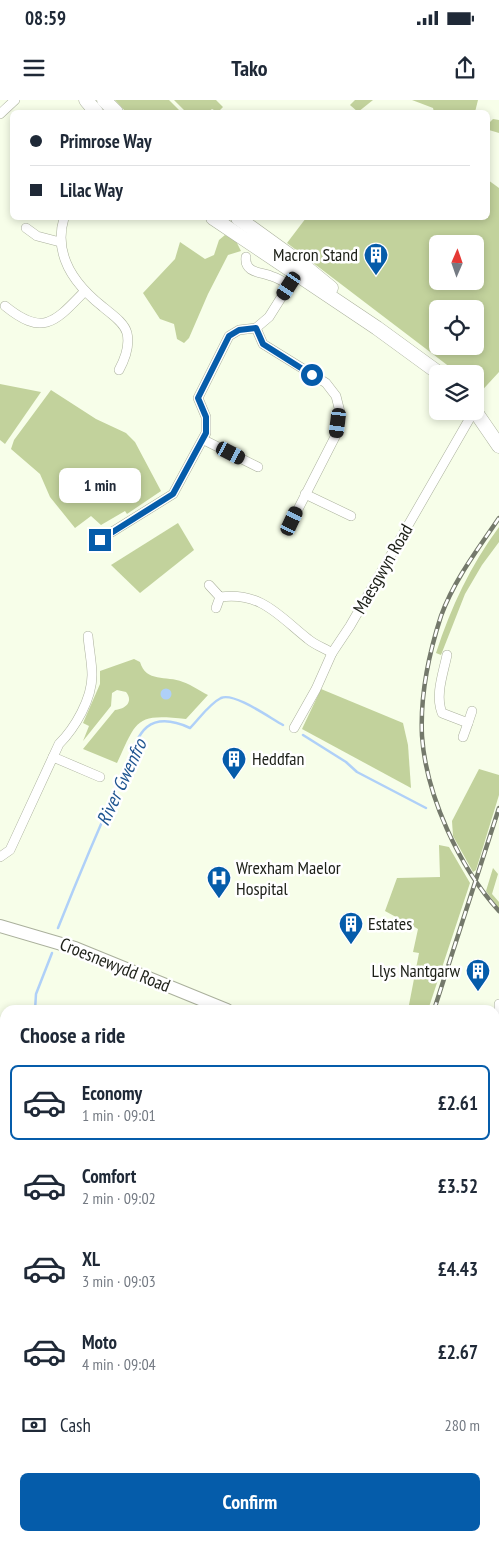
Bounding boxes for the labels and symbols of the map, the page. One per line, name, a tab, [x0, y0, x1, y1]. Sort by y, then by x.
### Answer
north arrow	[429, 235, 484, 290]
building icon: Macron Stand	[363, 242, 389, 276]
place label: Macron Stand	[273, 243, 358, 266]
car	[274, 269, 303, 303]
route start	[301, 364, 323, 386]
car	[328, 407, 347, 439]
car	[214, 440, 247, 466]
callout: 1 min	[59, 468, 141, 502]
car	[278, 504, 305, 538]
street label: Maesgwyn Road	[348, 520, 418, 618]
route end	[89, 529, 111, 551]
water label: River Gwenfro	[91, 733, 152, 829]
building icon: Heddfan	[221, 746, 247, 780]
place label: Heddfan	[252, 747, 304, 770]
place label: Wrexham Maelor Hospital	[236, 856, 341, 900]
hospital icon: Wrexham Maelor Hospital	[206, 865, 232, 899]
building icon: Estates	[338, 911, 364, 945]
place label: Estates	[368, 912, 412, 935]
street label: Croesnewydd Road	[57, 932, 174, 997]
building icon: Llys Nantgarw	[465, 958, 491, 992]
place label: Llys Nantgarw	[372, 959, 460, 982]

